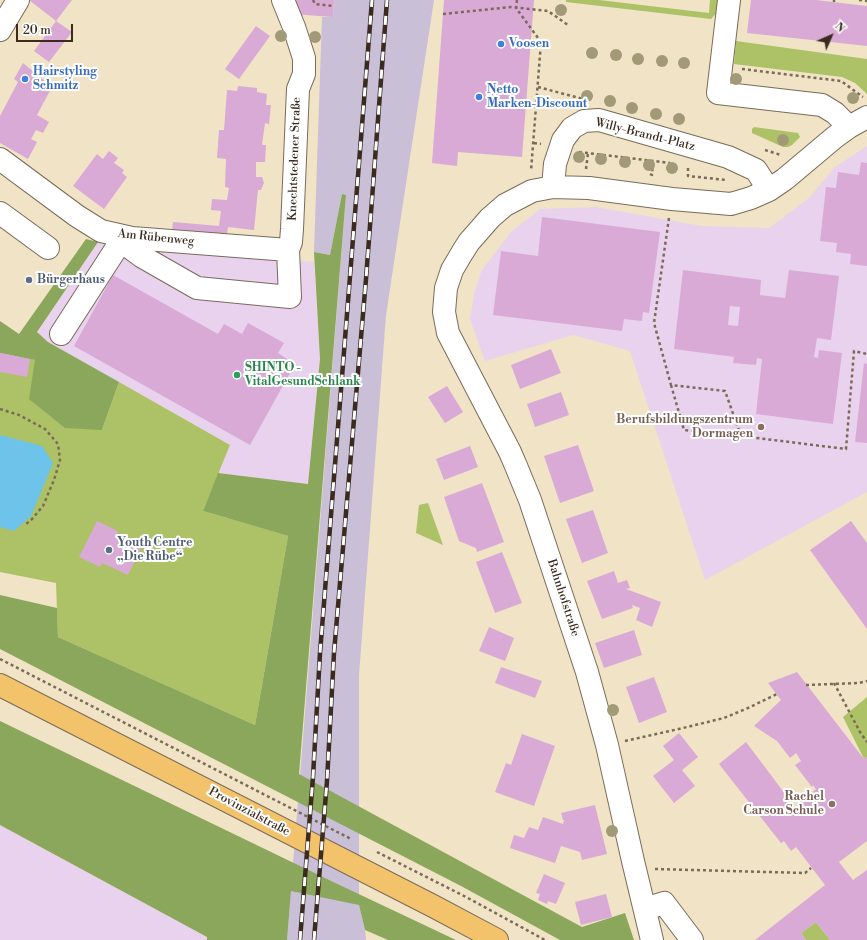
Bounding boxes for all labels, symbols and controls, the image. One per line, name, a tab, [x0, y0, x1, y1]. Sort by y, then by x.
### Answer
scale bar	[18, 16, 75, 42]
north arrow	[811, 16, 851, 56]
text: N	[831, 19, 848, 36]
text: 20 m	[23, 23, 51, 38]
place label: Voosen	[509, 37, 549, 51]
marker: Voosen	[496, 39, 506, 49]
place label: Hairstyling Schmitz	[33, 65, 97, 93]
marker: Hairstyling Schmitz	[20, 74, 30, 84]
place label: Netto Marken-Discount	[487, 83, 587, 111]
marker: Netto Marken-Discount	[474, 92, 484, 102]
street label: Knechtstedener Straße	[286, 97, 304, 221]
street label: Willy-Brandt-Platz	[594, 116, 696, 154]
street label: Am Rübenweg	[117, 227, 195, 249]
place label: Bürgerhaus	[37, 273, 105, 287]
marker: Bürgerhaus	[24, 275, 34, 285]
place label: SHINTO - VitalGesundSchlank	[245, 361, 360, 389]
marker: SHINTO - VitalGesundSchlank	[232, 370, 242, 380]
place label: Berufsbildungszentrum Dormagen	[616, 413, 753, 441]
marker: Berufsbildungszentrum Dormagen	[756, 422, 766, 432]
place label: Youth Centre „Die Rübe“	[117, 536, 192, 564]
marker: Youth Centre „Die Rübe“	[104, 545, 114, 555]
street label: Bahnhofstraße	[544, 557, 582, 639]
street label: Provinzialstraße	[206, 785, 292, 839]
place label: Rachel Carson Schule	[743, 790, 824, 818]
marker: Rachel Carson Schule	[827, 799, 837, 809]

